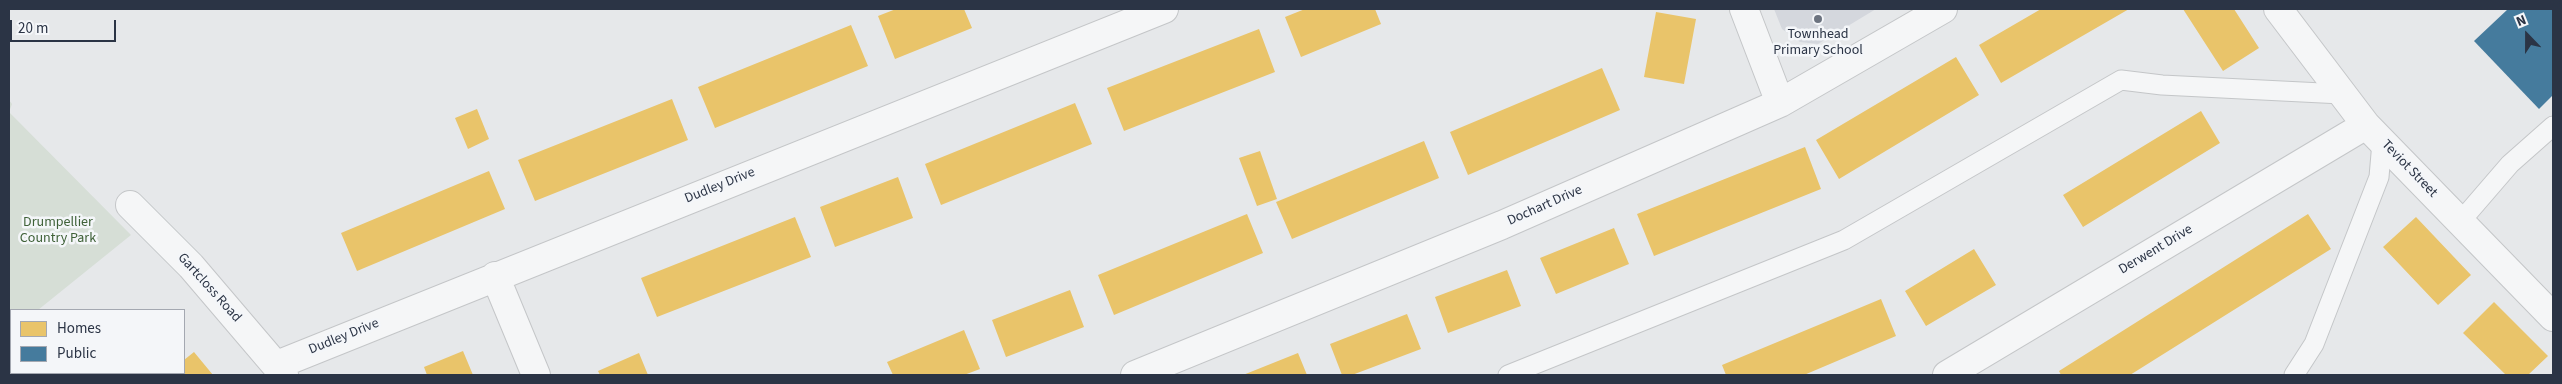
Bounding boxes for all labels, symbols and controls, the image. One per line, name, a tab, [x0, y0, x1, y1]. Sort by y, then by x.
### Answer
scale bar	[12, 10, 119, 42]
north arrow	[2502, 10, 2552, 60]
text: N	[2513, 10, 2529, 32]
marker: Townhead Primary School	[1812, 13, 1824, 25]
text: 20 m	[18, 18, 48, 39]
place label: Townhead Primary School	[1773, 27, 1863, 59]
street label: Teviot Street	[2377, 137, 2441, 201]
street label: Dudley Drive	[682, 164, 758, 208]
street label: Dochart Drive	[1505, 182, 1585, 230]
park label: Drumpellier Country Park	[20, 215, 96, 248]
street label: Derwent Drive	[2116, 221, 2196, 279]
street label: Gartcloss Road	[174, 250, 244, 326]
legend	[10, 309, 185, 374]
street label: Dudley Drive	[306, 315, 382, 359]
text: Homes	[57, 318, 101, 339]
text: Public	[57, 343, 96, 364]

